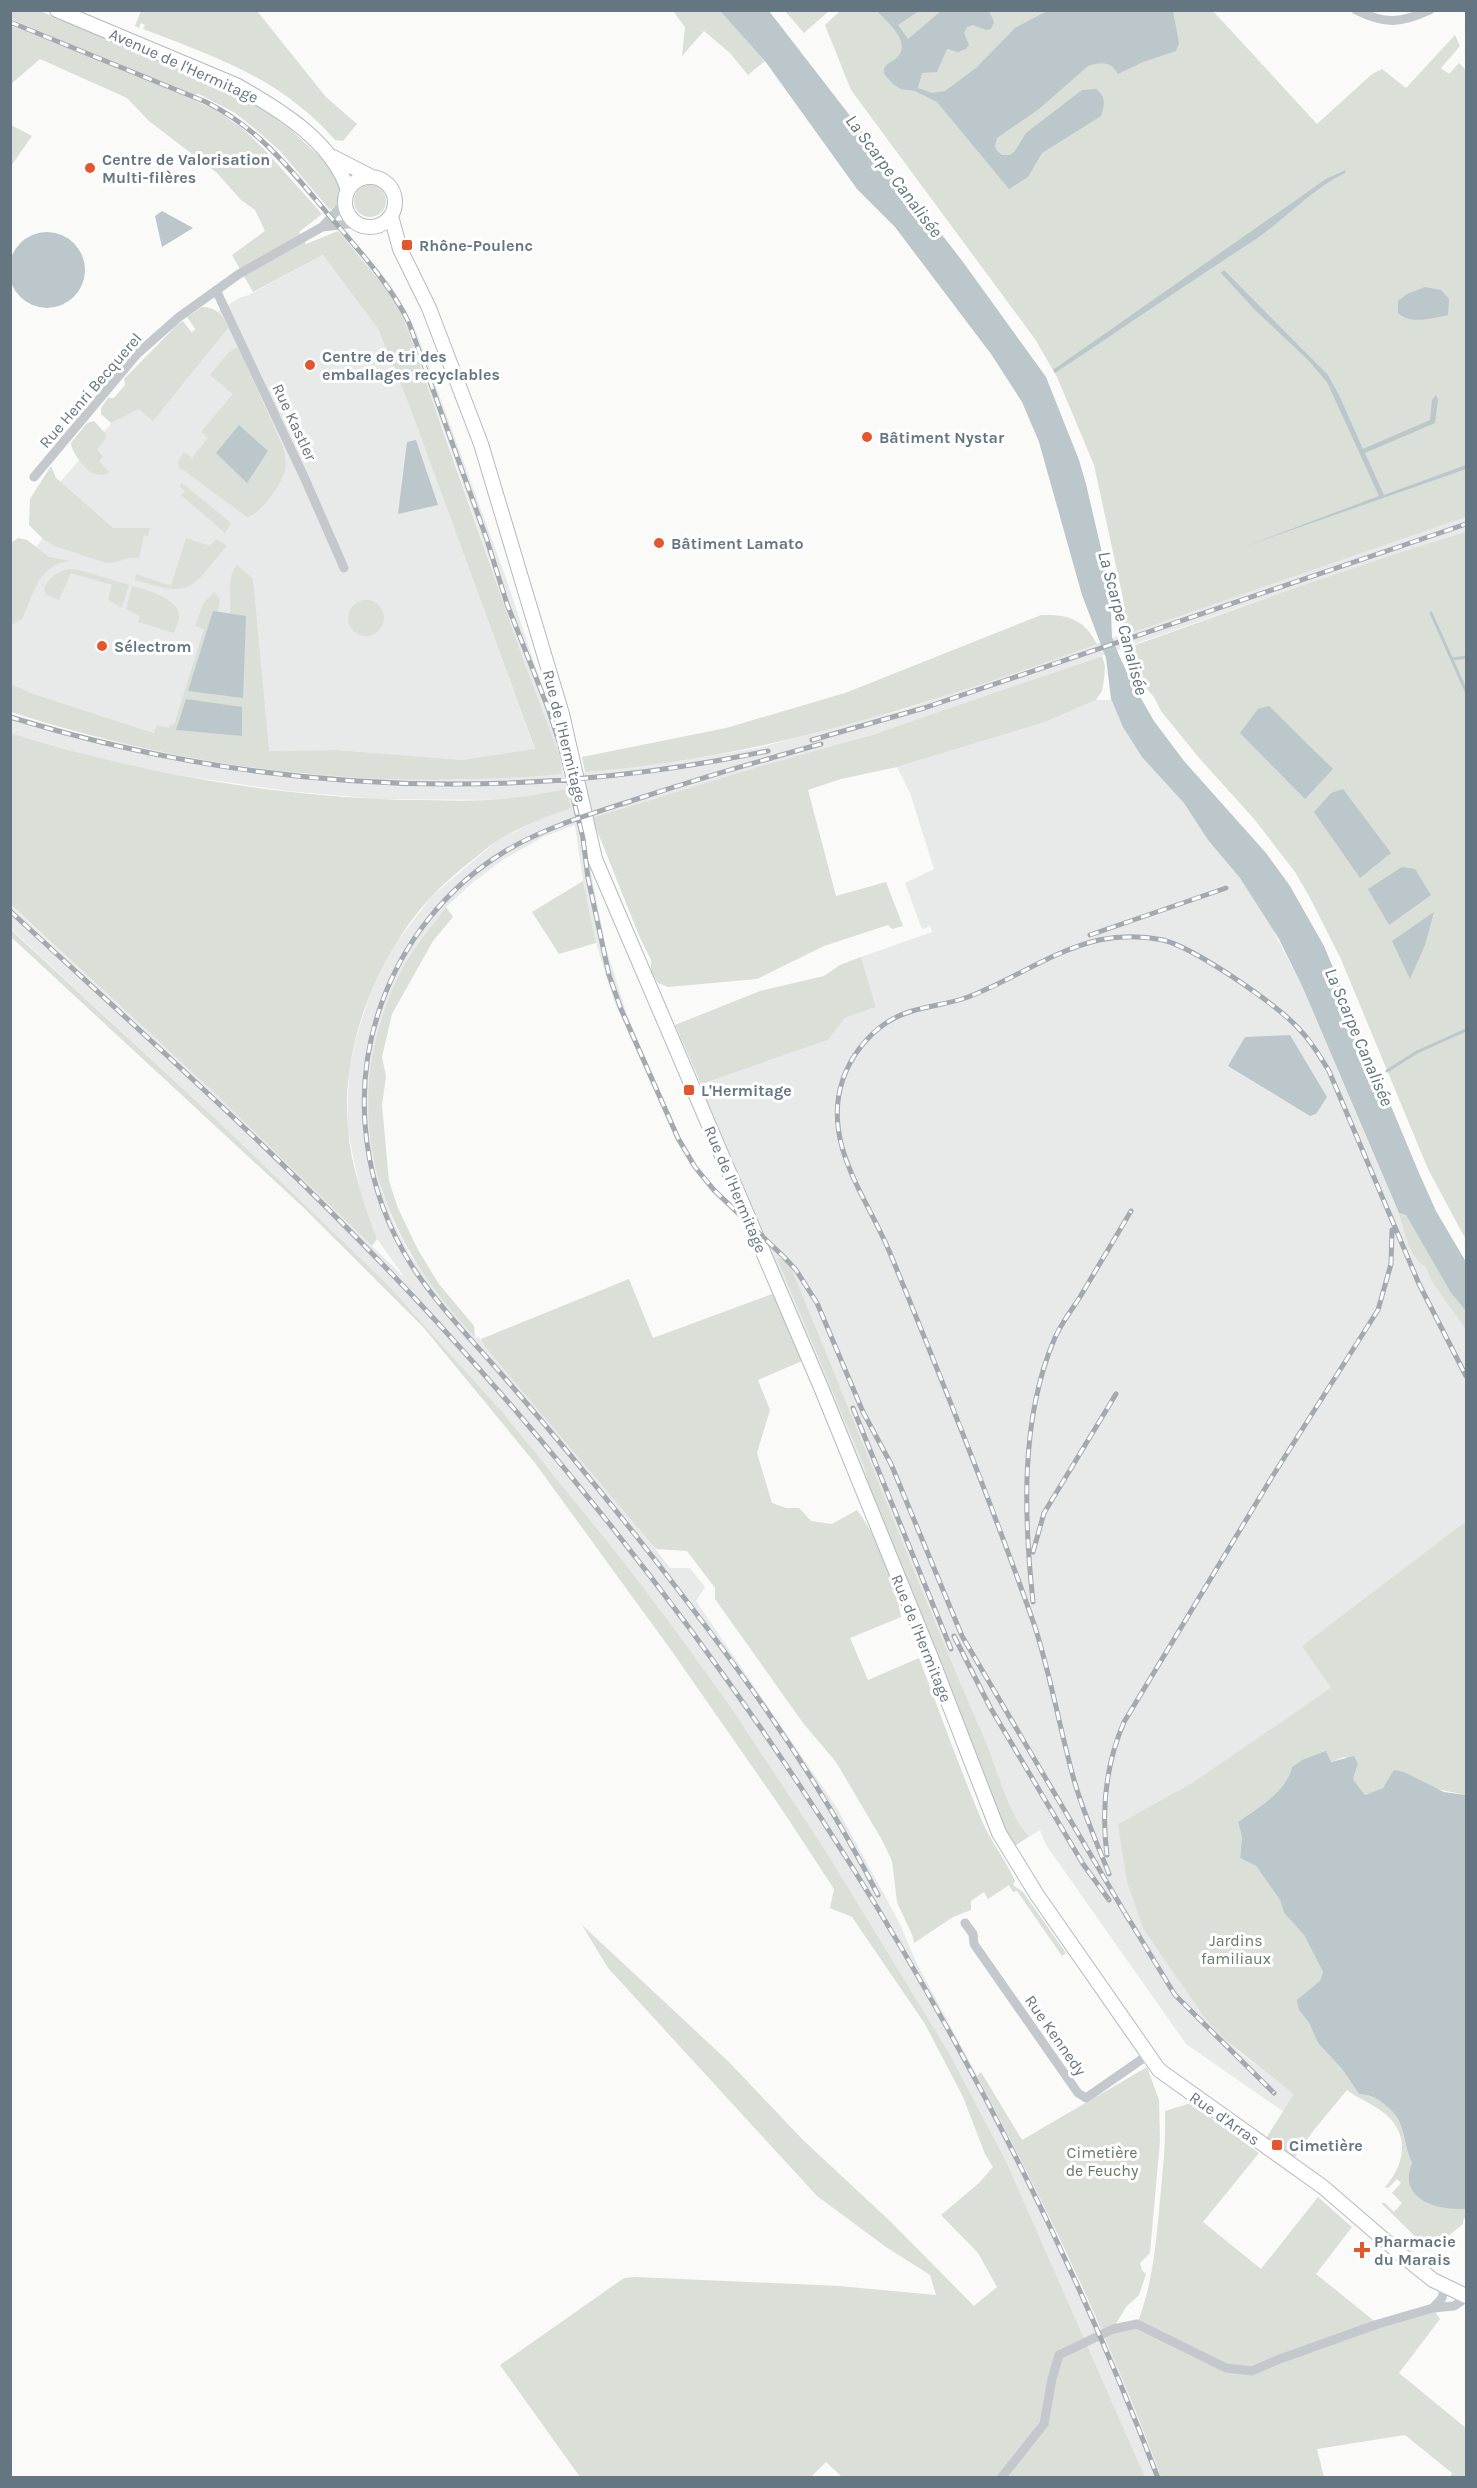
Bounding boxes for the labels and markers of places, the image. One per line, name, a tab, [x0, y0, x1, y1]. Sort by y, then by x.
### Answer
place label: Centre de Valorisation Multi-filères	[102, 150, 270, 187]
marker: Centre de Valorisation Multi-filères	[83, 161, 97, 175]
place label: Rhône-Poulenc	[419, 236, 533, 255]
marker: Rhône-Poulenc	[400, 238, 414, 252]
place label: Centre de tri des emballages recyclables	[322, 347, 500, 384]
marker: Centre de tri des emballages recyclables	[303, 358, 317, 372]
place label: Bâtiment Nystar	[879, 428, 1005, 447]
marker: Bâtiment Nystar	[860, 430, 874, 444]
place label: Bâtiment Lamato	[671, 534, 803, 553]
marker: Bâtiment Lamato	[652, 536, 666, 550]
place label: Sélectrom	[114, 637, 191, 656]
marker: Sélectrom	[95, 639, 109, 653]
place label: L'Hermitage	[701, 1081, 792, 1100]
marker: L'Hermitage	[682, 1083, 696, 1097]
place label: Cimetière	[1289, 2136, 1363, 2155]
marker: Cimetière	[1270, 2138, 1284, 2152]
place label: Pharmacie du Marais	[1374, 2232, 1456, 2269]
marker: Pharmacie du Marais	[1355, 2243, 1369, 2257]

